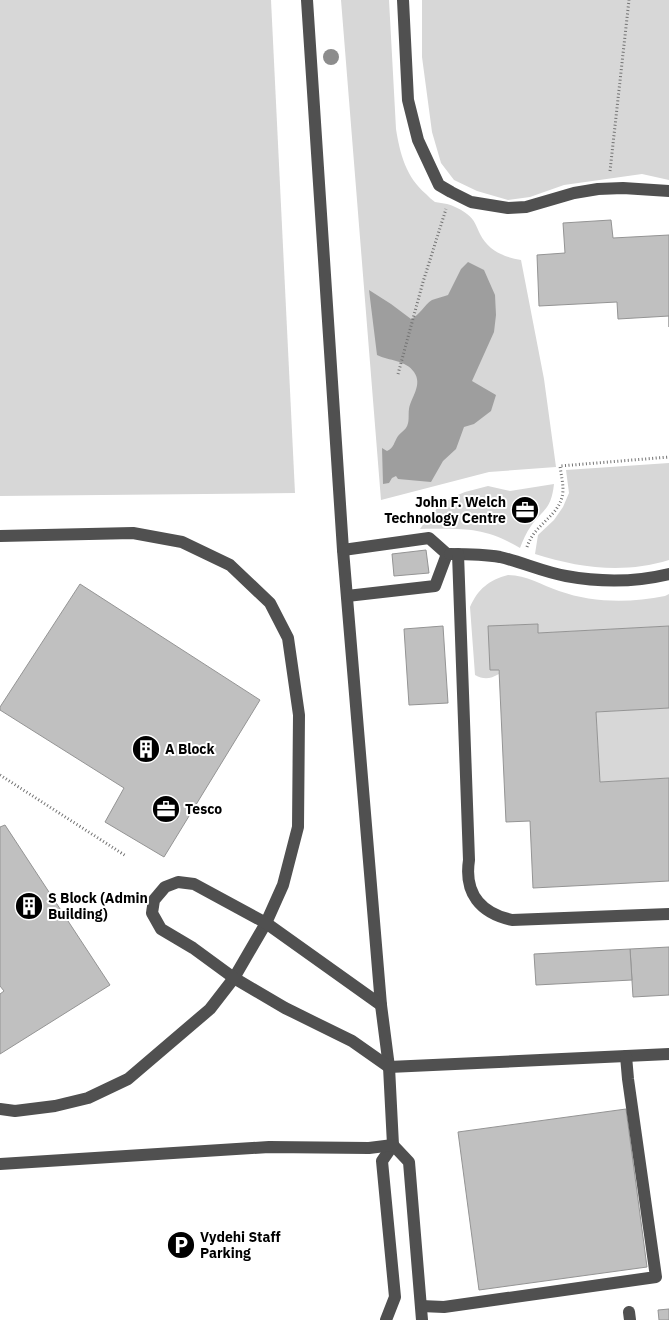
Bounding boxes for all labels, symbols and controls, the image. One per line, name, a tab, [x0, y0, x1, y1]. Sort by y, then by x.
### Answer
place label: John F. Welch Technology Centre	[384, 493, 506, 527]
office icon: John F. Welch Technology Centre	[510, 495, 540, 525]
building icon: A Block	[131, 734, 161, 764]
place label: A Block	[165, 740, 216, 758]
office icon: Tesco	[151, 794, 181, 824]
place label: Tesco	[185, 800, 222, 818]
place label: S Block (Admin Building)	[48, 889, 148, 923]
building icon: S Block (Admin Building)	[14, 891, 44, 921]
place label: Vydehi Staff Parking	[200, 1228, 281, 1262]
parking icon: Vydehi Staff Parking	[166, 1230, 196, 1260]

